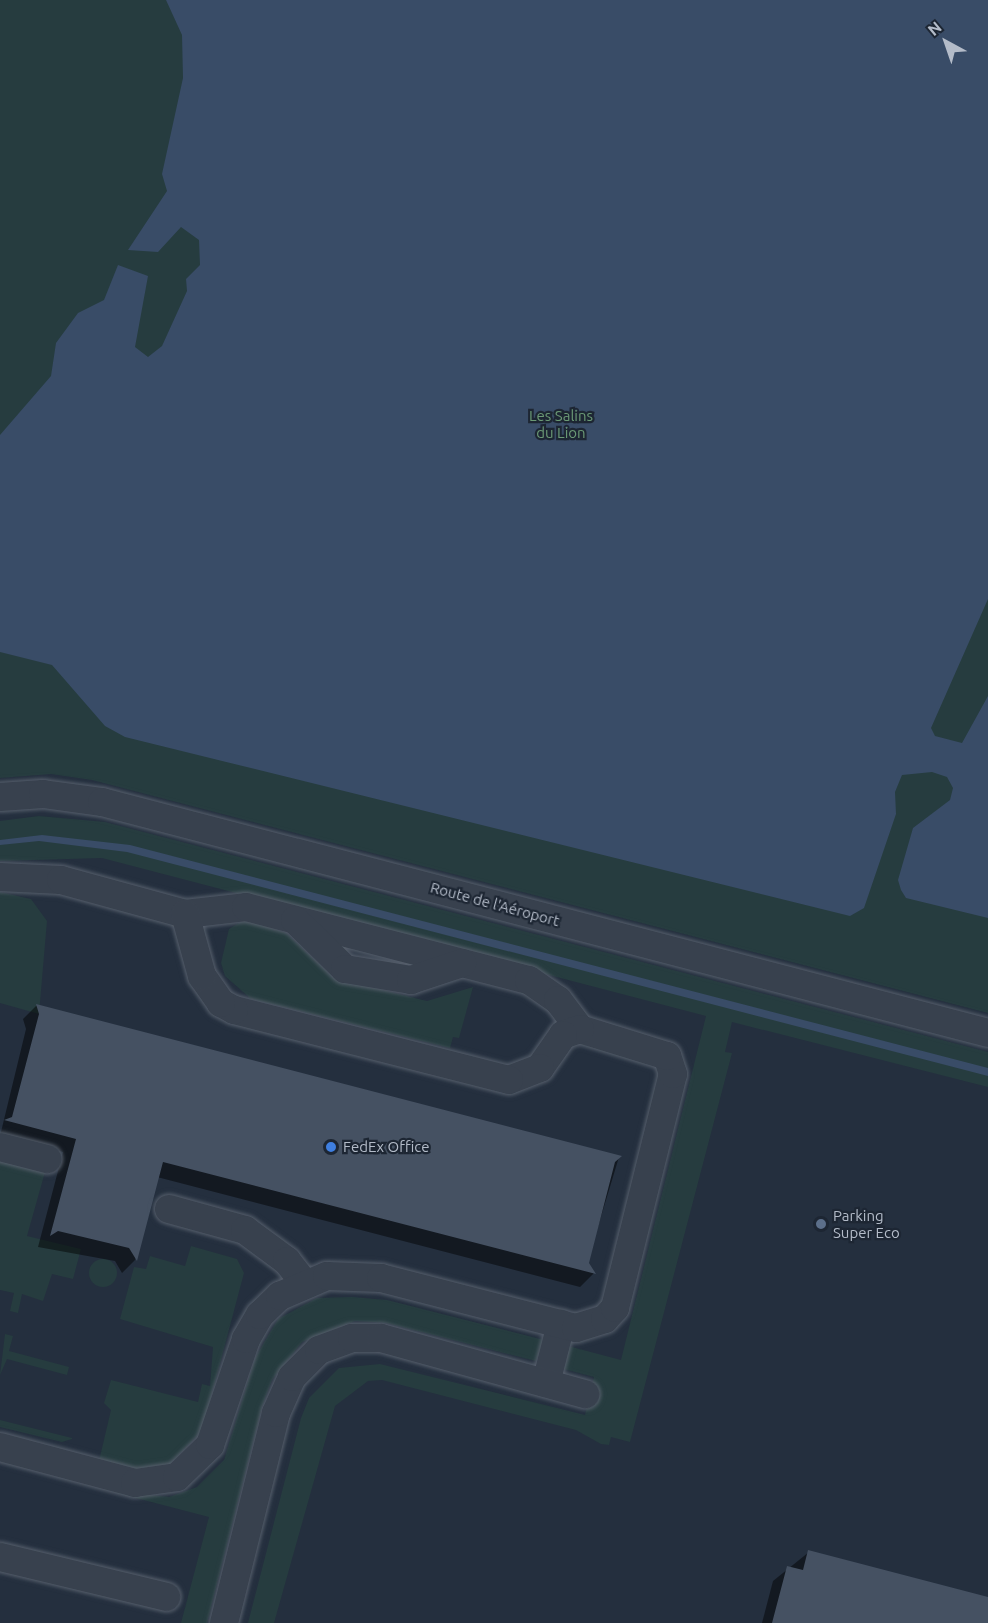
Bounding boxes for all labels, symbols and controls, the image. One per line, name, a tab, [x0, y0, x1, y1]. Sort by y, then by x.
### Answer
north arrow	[916, 12, 976, 72]
text: N	[924, 17, 945, 39]
park label: Les Salins du Lion	[529, 406, 593, 441]
street label: Route de l'Aéroport	[428, 878, 562, 930]
place label: FedEx Office	[343, 1138, 429, 1156]
marker: FedEx Office	[324, 1140, 338, 1154]
place label: Parking Super Eco	[833, 1206, 900, 1241]
marker: Parking Super Eco	[814, 1217, 828, 1231]

